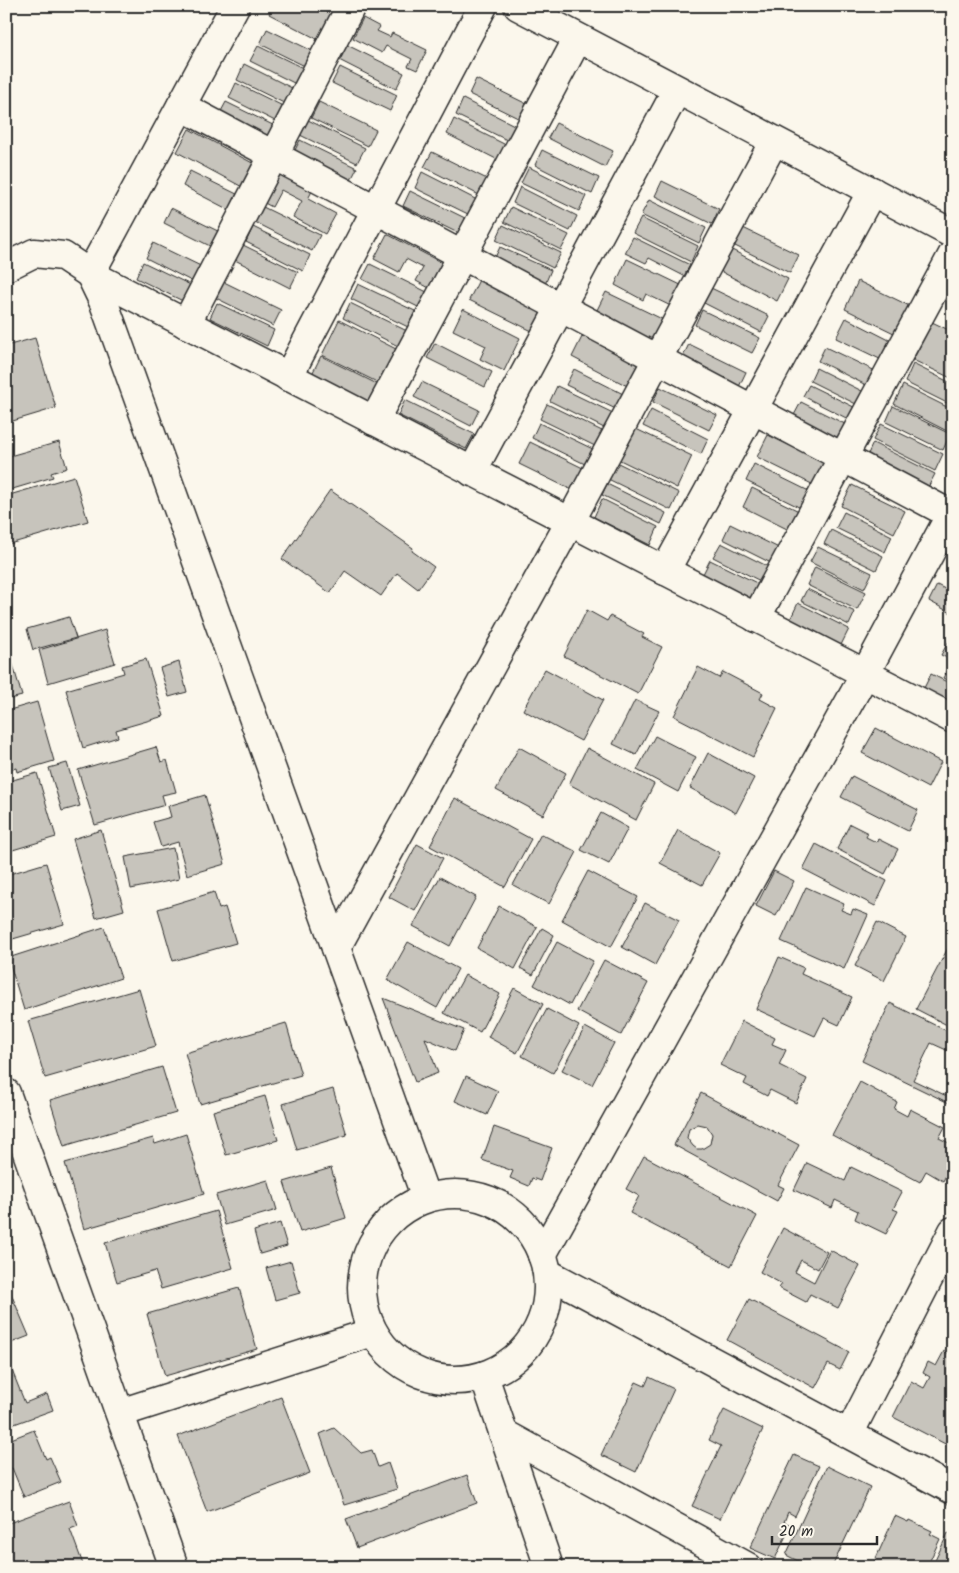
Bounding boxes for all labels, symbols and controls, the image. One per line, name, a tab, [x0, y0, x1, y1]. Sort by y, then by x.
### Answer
scale bar	[772, 1513, 876, 1545]
text: 20 m	[779, 1520, 813, 1544]

